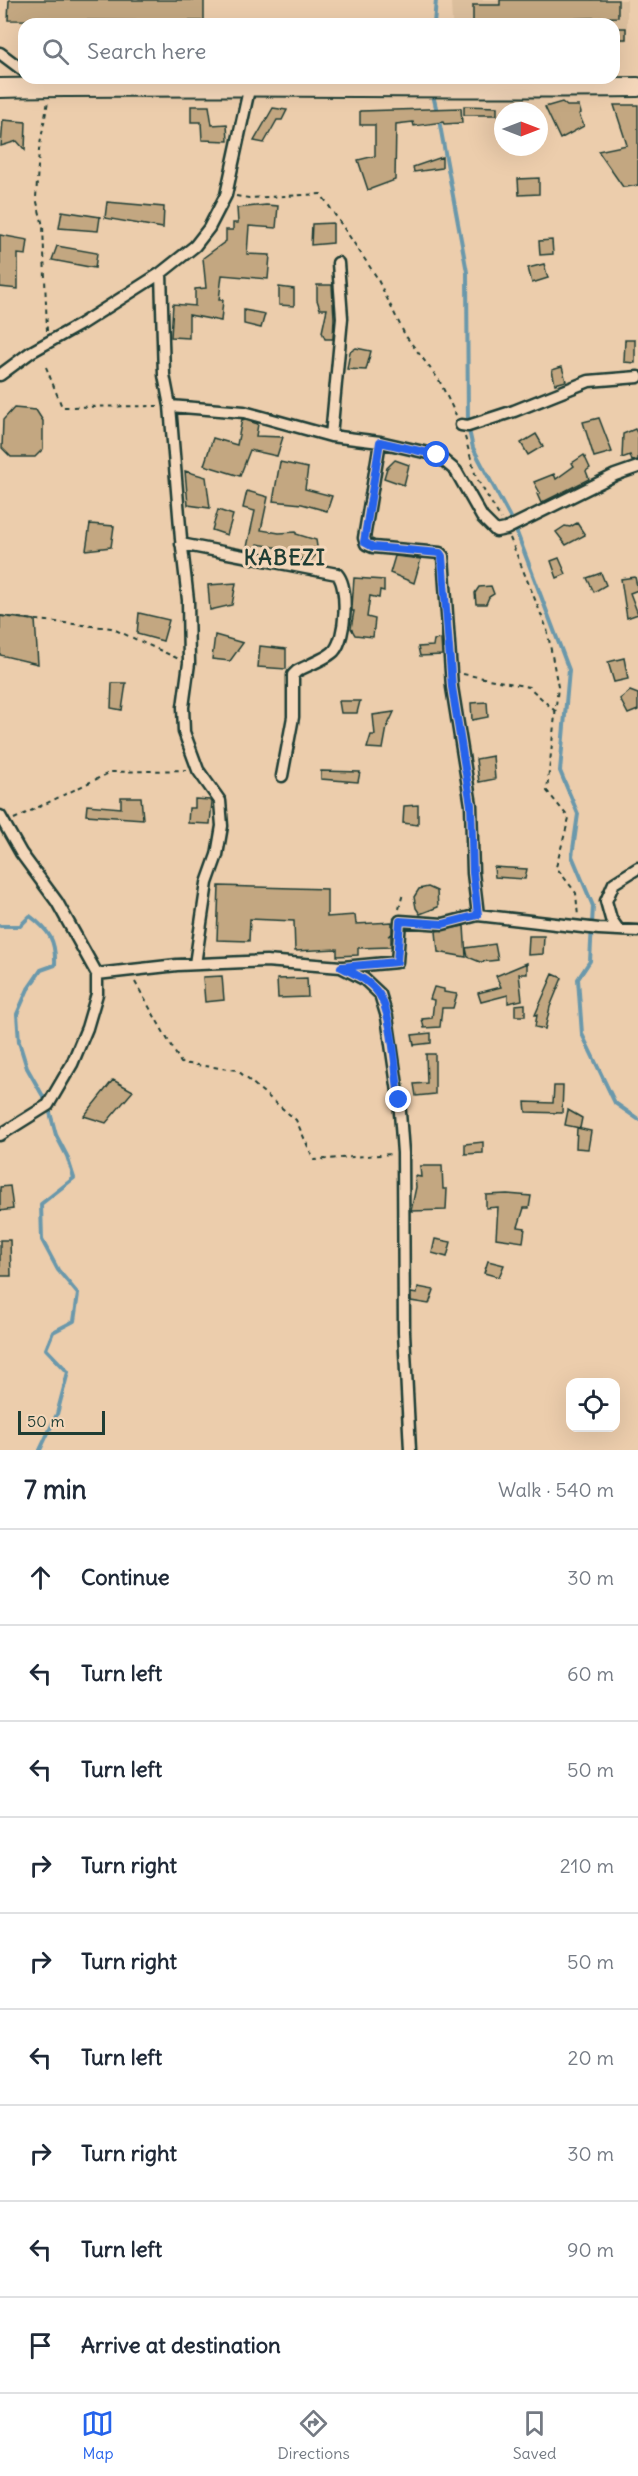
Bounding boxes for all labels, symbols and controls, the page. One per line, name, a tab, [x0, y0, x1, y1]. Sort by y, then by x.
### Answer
search box	[18, 18, 620, 84]
icon: search	[39, 35, 72, 68]
text: Search here	[87, 37, 206, 65]
north arrow	[494, 102, 548, 156]
route start	[423, 441, 449, 467]
district label: KABEZI	[244, 544, 326, 571]
route end	[385, 1086, 411, 1112]
map controls	[566, 1378, 620, 1432]
button: locate	[566, 1378, 620, 1432]
scale bar	[18, 1408, 105, 1436]
text: 50 m	[27, 1411, 65, 1431]
text: 7 min	[24, 1473, 87, 1506]
text: Walk · 540 m	[498, 1477, 614, 1502]
icon: ahead	[24, 1561, 57, 1594]
text: Continue	[81, 1563, 170, 1591]
text: 30 m	[567, 1565, 614, 1590]
icon: left	[24, 1657, 57, 1690]
text: Turn left	[81, 1659, 162, 1687]
text: 60 m	[567, 1661, 614, 1686]
icon: left	[24, 1753, 57, 1786]
text: Turn left	[81, 1755, 162, 1783]
text: 50 m	[567, 1757, 614, 1782]
icon: right	[24, 1849, 57, 1882]
text: Turn right	[81, 1851, 177, 1879]
text: 210 m	[560, 1853, 614, 1878]
icon: right	[24, 1945, 57, 1978]
text: Turn right	[81, 1947, 177, 1975]
text: 50 m	[567, 1949, 614, 1974]
icon: left	[24, 2041, 57, 2074]
text: Turn left	[81, 2043, 162, 2071]
text: 20 m	[568, 2045, 614, 2070]
icon: right	[24, 2137, 57, 2170]
text: Turn right	[81, 2139, 177, 2167]
text: 30 m	[567, 2141, 614, 2166]
icon: left	[24, 2233, 57, 2266]
text: Turn left	[81, 2235, 162, 2263]
text: 90 m	[567, 2237, 614, 2262]
icon: arrive	[24, 2329, 57, 2362]
text: Arrive at destination	[81, 2331, 281, 2359]
tab: Map	[81, 2407, 114, 2463]
tab: Directions	[277, 2407, 350, 2463]
tab: Saved	[513, 2407, 557, 2463]

